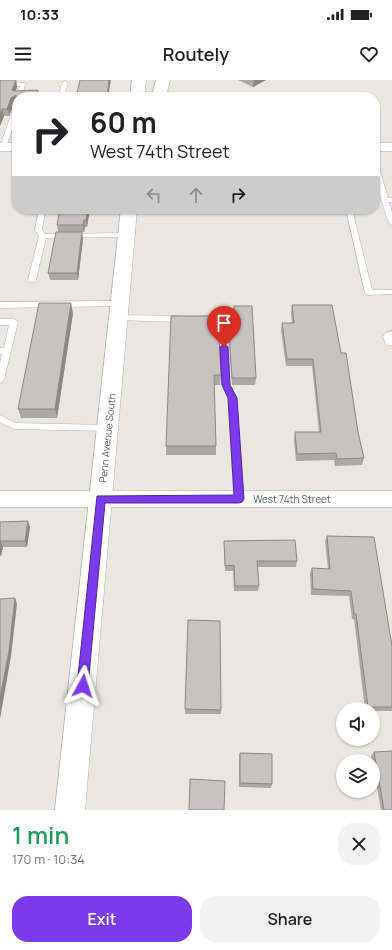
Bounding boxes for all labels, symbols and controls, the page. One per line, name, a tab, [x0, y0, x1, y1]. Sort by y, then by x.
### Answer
text: 10:33	[20, 4, 59, 25]
text: Routely	[163, 42, 229, 66]
icon: menu	[12, 43, 34, 65]
icon: heart	[358, 43, 380, 65]
text: 60 m	[90, 103, 157, 141]
icon: right	[24, 108, 76, 160]
text: West 74th Street	[90, 139, 230, 163]
icon: left	[143, 184, 165, 206]
icon: ahead	[185, 184, 207, 206]
icon: right	[227, 184, 249, 206]
pin	[207, 306, 241, 347]
icon: arrive	[213, 312, 235, 334]
street label: Penn Avenue South	[95, 393, 119, 483]
street label: West 74th Street	[253, 492, 331, 506]
position arrow	[62, 665, 104, 707]
map controls	[336, 702, 380, 798]
button: sound	[336, 702, 380, 746]
button: layers	[336, 754, 380, 798]
text: 1 min	[12, 818, 69, 851]
button: close	[338, 823, 380, 865]
text: 170 m · 10:34	[12, 850, 85, 868]
button: Exit	[12, 896, 192, 942]
button: Share	[200, 896, 380, 942]

